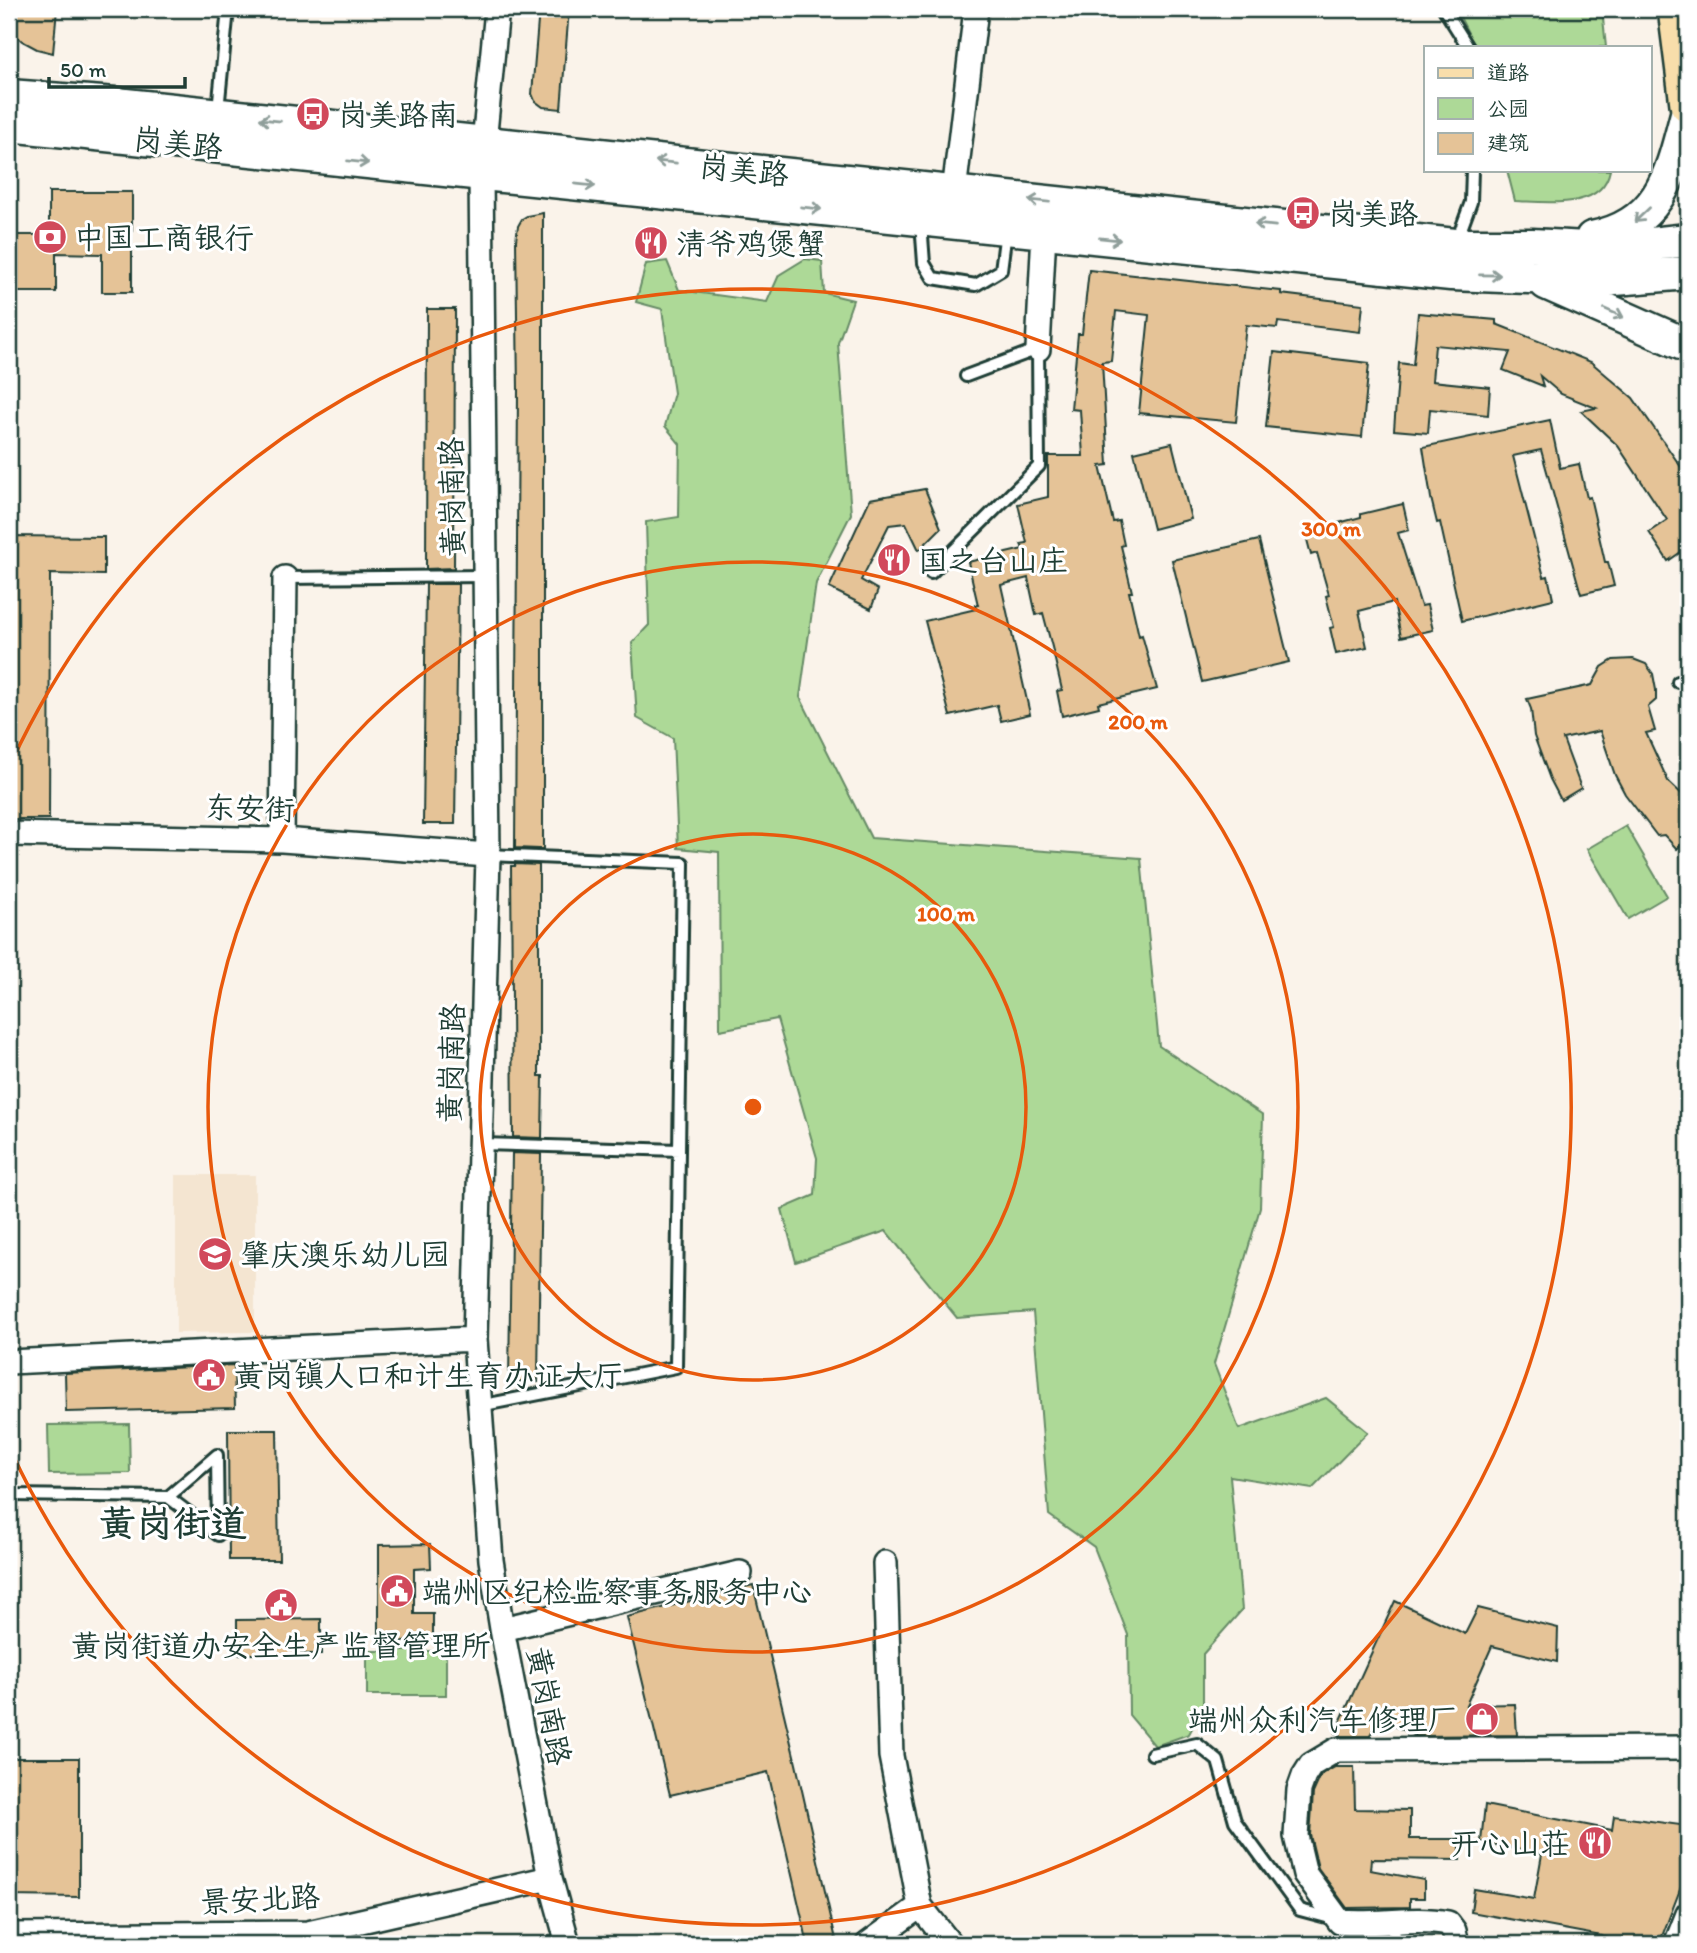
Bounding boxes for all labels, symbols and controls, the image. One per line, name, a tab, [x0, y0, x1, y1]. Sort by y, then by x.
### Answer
scale bar	[49, 46, 186, 90]
legend	[1424, 46, 1652, 172]
text: 50 m	[60, 57, 107, 82]
text: 道路	[1487, 60, 1529, 85]
bus stop icon: 岗美路南	[294, 95, 332, 133]
place label: 岗美路南	[338, 96, 458, 133]
text: 公园	[1487, 96, 1529, 121]
one-way arrow	[259, 113, 282, 126]
street label: 岗美路	[131, 120, 225, 166]
text: 建筑	[1487, 130, 1529, 155]
street label: 岗美路	[697, 147, 791, 193]
one-way arrow	[656, 155, 678, 168]
one-way arrow	[347, 156, 369, 169]
one-way arrow	[573, 179, 596, 192]
bus stop icon: 岗美路	[1284, 194, 1322, 232]
one-way arrow	[1028, 195, 1051, 208]
place label: 岗美路	[1328, 195, 1418, 232]
one-way arrow	[799, 202, 822, 215]
one-way arrow	[1634, 207, 1651, 224]
bank icon: 中国工商银行	[31, 218, 69, 256]
place label: 中国工商银行	[74, 219, 254, 256]
one-way arrow	[1254, 219, 1277, 232]
restaurant icon: 清爷鸡煲蟹	[632, 224, 670, 262]
place label: 清爷鸡煲蟹	[676, 225, 826, 262]
one-way arrow	[1099, 233, 1121, 246]
one-way arrow	[1478, 268, 1501, 282]
one-way arrow	[1602, 307, 1624, 320]
street label: 黄岗南路	[432, 437, 472, 557]
text: 300 m	[1301, 516, 1361, 541]
restaurant icon: 国之台山庄	[875, 541, 913, 579]
place label: 国之台山庄	[918, 542, 1068, 579]
text: 200 m	[1108, 709, 1168, 734]
street label: 东安街	[204, 788, 296, 828]
text: 100 m	[917, 901, 975, 926]
street label: 黄岗南路	[430, 1002, 472, 1124]
centre of rings	[741, 1095, 765, 1119]
school or university icon: 肇庆澳乐幼儿园	[196, 1235, 234, 1273]
place label: 肇庆澳乐幼儿园	[240, 1236, 450, 1273]
public building icon: 黄岗镇人口和计生育办证大厅	[190, 1356, 228, 1394]
place label: 黄岗镇人口和计生育办证大厅	[234, 1357, 624, 1394]
district label: 黄岗街道	[99, 1501, 247, 1545]
public building icon: 端州区纪检监察事务服务中心	[378, 1572, 416, 1610]
place label: 端州区纪检监察事务服务中心	[422, 1573, 812, 1610]
public building icon: 黄岗街道办安全生产监督管理所	[262, 1586, 300, 1624]
place label: 黄岗街道办安全生产监督管理所	[71, 1627, 491, 1664]
street label: 黄岗南路	[519, 1644, 579, 1768]
shop icon: 端州众利汽车修理厂	[1463, 1700, 1501, 1738]
place label: 端州众利汽车修理厂	[1188, 1701, 1458, 1738]
restaurant icon: 开心山荘	[1576, 1824, 1614, 1862]
place label: 开心山荘	[1450, 1825, 1570, 1862]
street label: 景安北路	[199, 1877, 321, 1921]

